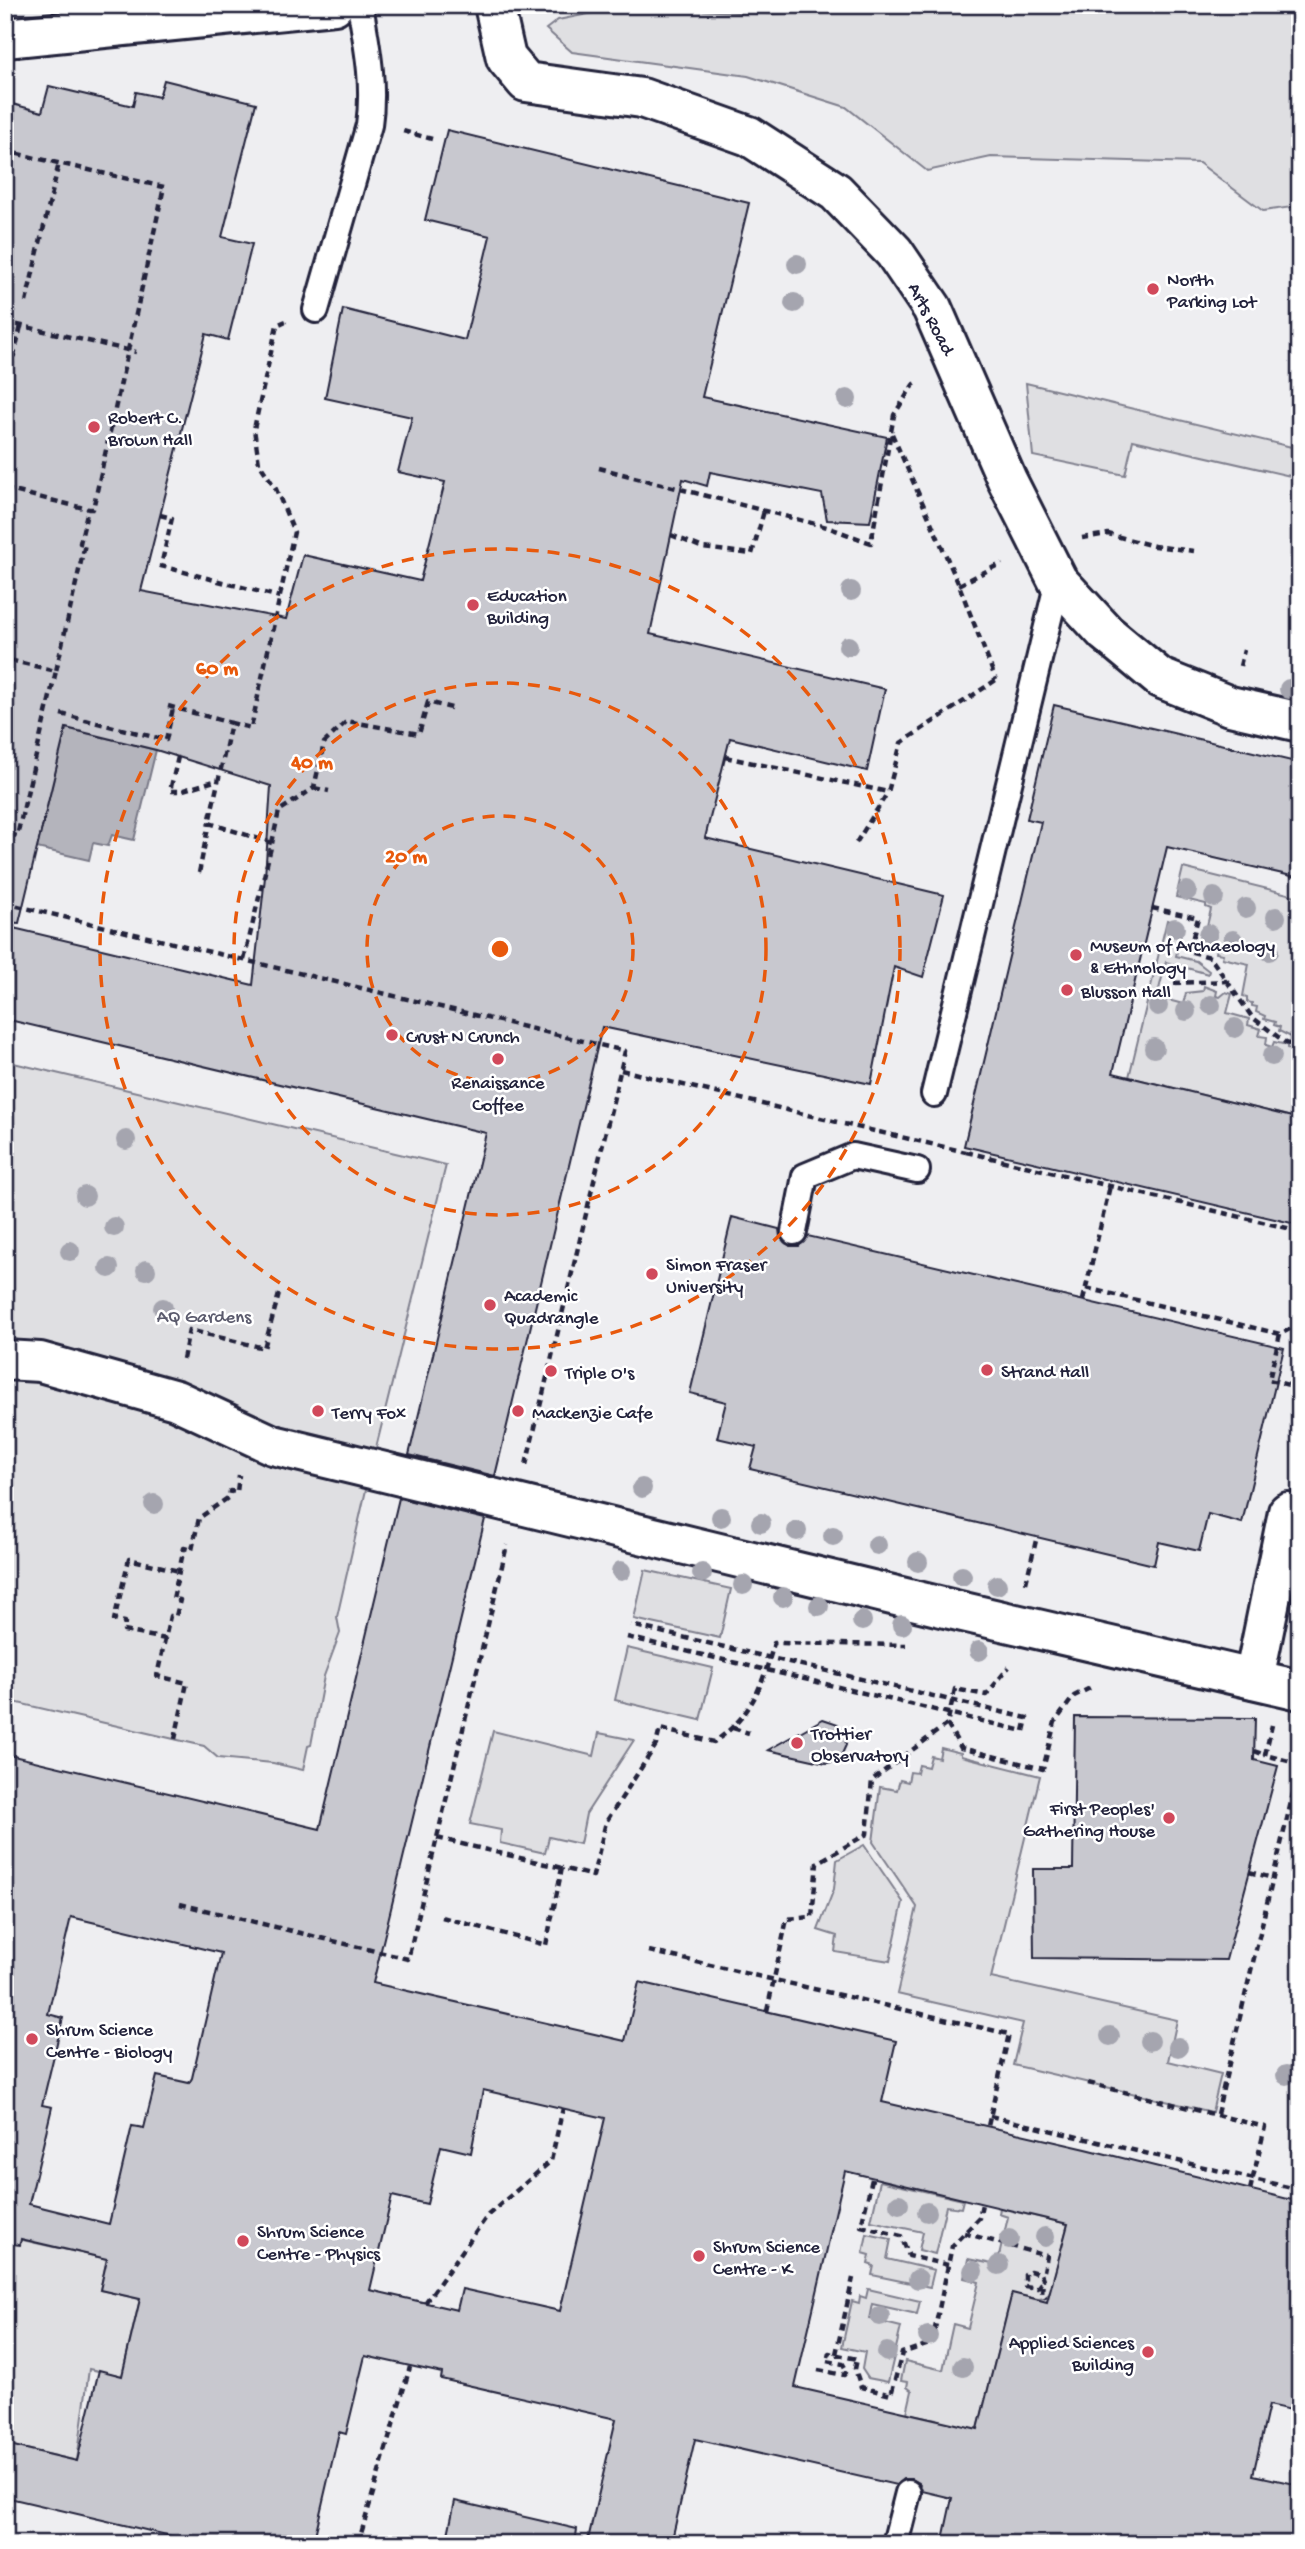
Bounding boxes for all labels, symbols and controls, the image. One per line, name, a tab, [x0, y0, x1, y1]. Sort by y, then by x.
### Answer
place label: North Parking Lot	[1166, 270, 1259, 315]
street label: Arts Road	[901, 280, 959, 361]
marker: North Parking Lot	[1145, 281, 1161, 297]
place label: Robert C. Brown Hall	[107, 408, 192, 453]
marker: Robert C. Brown Hall	[86, 419, 102, 435]
place label: Education Building	[486, 586, 567, 631]
marker: Education Building	[465, 597, 481, 613]
text: 60 m	[196, 658, 238, 683]
text: 40 m	[290, 752, 333, 777]
text: 20 m	[385, 846, 427, 871]
place label: Museum of Archaeology & Ethnology	[1090, 936, 1276, 981]
centre of rings	[488, 937, 512, 961]
marker: Museum of Archaeology & Ethnology	[1068, 947, 1084, 963]
marker: Blusson Hall	[1059, 982, 1075, 998]
place label: Blusson Hall	[1080, 982, 1171, 1005]
marker: Crust N Crunch	[384, 1027, 400, 1043]
place label: Crust N Crunch	[406, 1027, 520, 1050]
marker: Renaissance Coffee	[490, 1051, 506, 1067]
place label: Renaissance Coffee	[451, 1073, 545, 1118]
place label: Simon Fraser University	[666, 1255, 769, 1300]
marker: Simon Fraser University	[644, 1266, 660, 1282]
place label: Academic Quadrangle	[504, 1286, 599, 1331]
marker: Academic Quadrangle	[482, 1297, 498, 1313]
park label: AQ Gardens	[157, 1307, 252, 1330]
marker: Strand Hall	[979, 1362, 995, 1378]
place label: Strand Hall	[1001, 1362, 1089, 1385]
marker: Triple O's	[543, 1363, 559, 1379]
place label: Triple O's	[564, 1363, 635, 1386]
marker: Terry Fox	[310, 1403, 326, 1419]
place label: Terry Fox	[331, 1403, 406, 1426]
marker: Mackenzie Cafe	[510, 1403, 526, 1419]
place label: Mackenzie Cafe	[532, 1403, 653, 1426]
place label: Trottier Observatory	[810, 1724, 909, 1769]
marker: Trottier Observatory	[789, 1735, 805, 1751]
place label: First Peoples' Gathering House	[1023, 1799, 1155, 1844]
marker: First Peoples' Gathering House	[1161, 1810, 1177, 1826]
place label: Shrum Science Centre - Biology	[46, 2020, 173, 2065]
marker: Shrum Science Centre - Biology	[24, 2031, 40, 2047]
place label: Shrum Science Centre - Physics	[257, 2222, 381, 2267]
marker: Shrum Science Centre - Physics	[235, 2233, 251, 2249]
place label: Shrum Science Centre - K	[713, 2237, 820, 2282]
marker: Shrum Science Centre - K	[691, 2248, 707, 2264]
place label: Applied Sciences Building	[1009, 2333, 1135, 2378]
marker: Applied Sciences Building	[1140, 2344, 1156, 2360]

